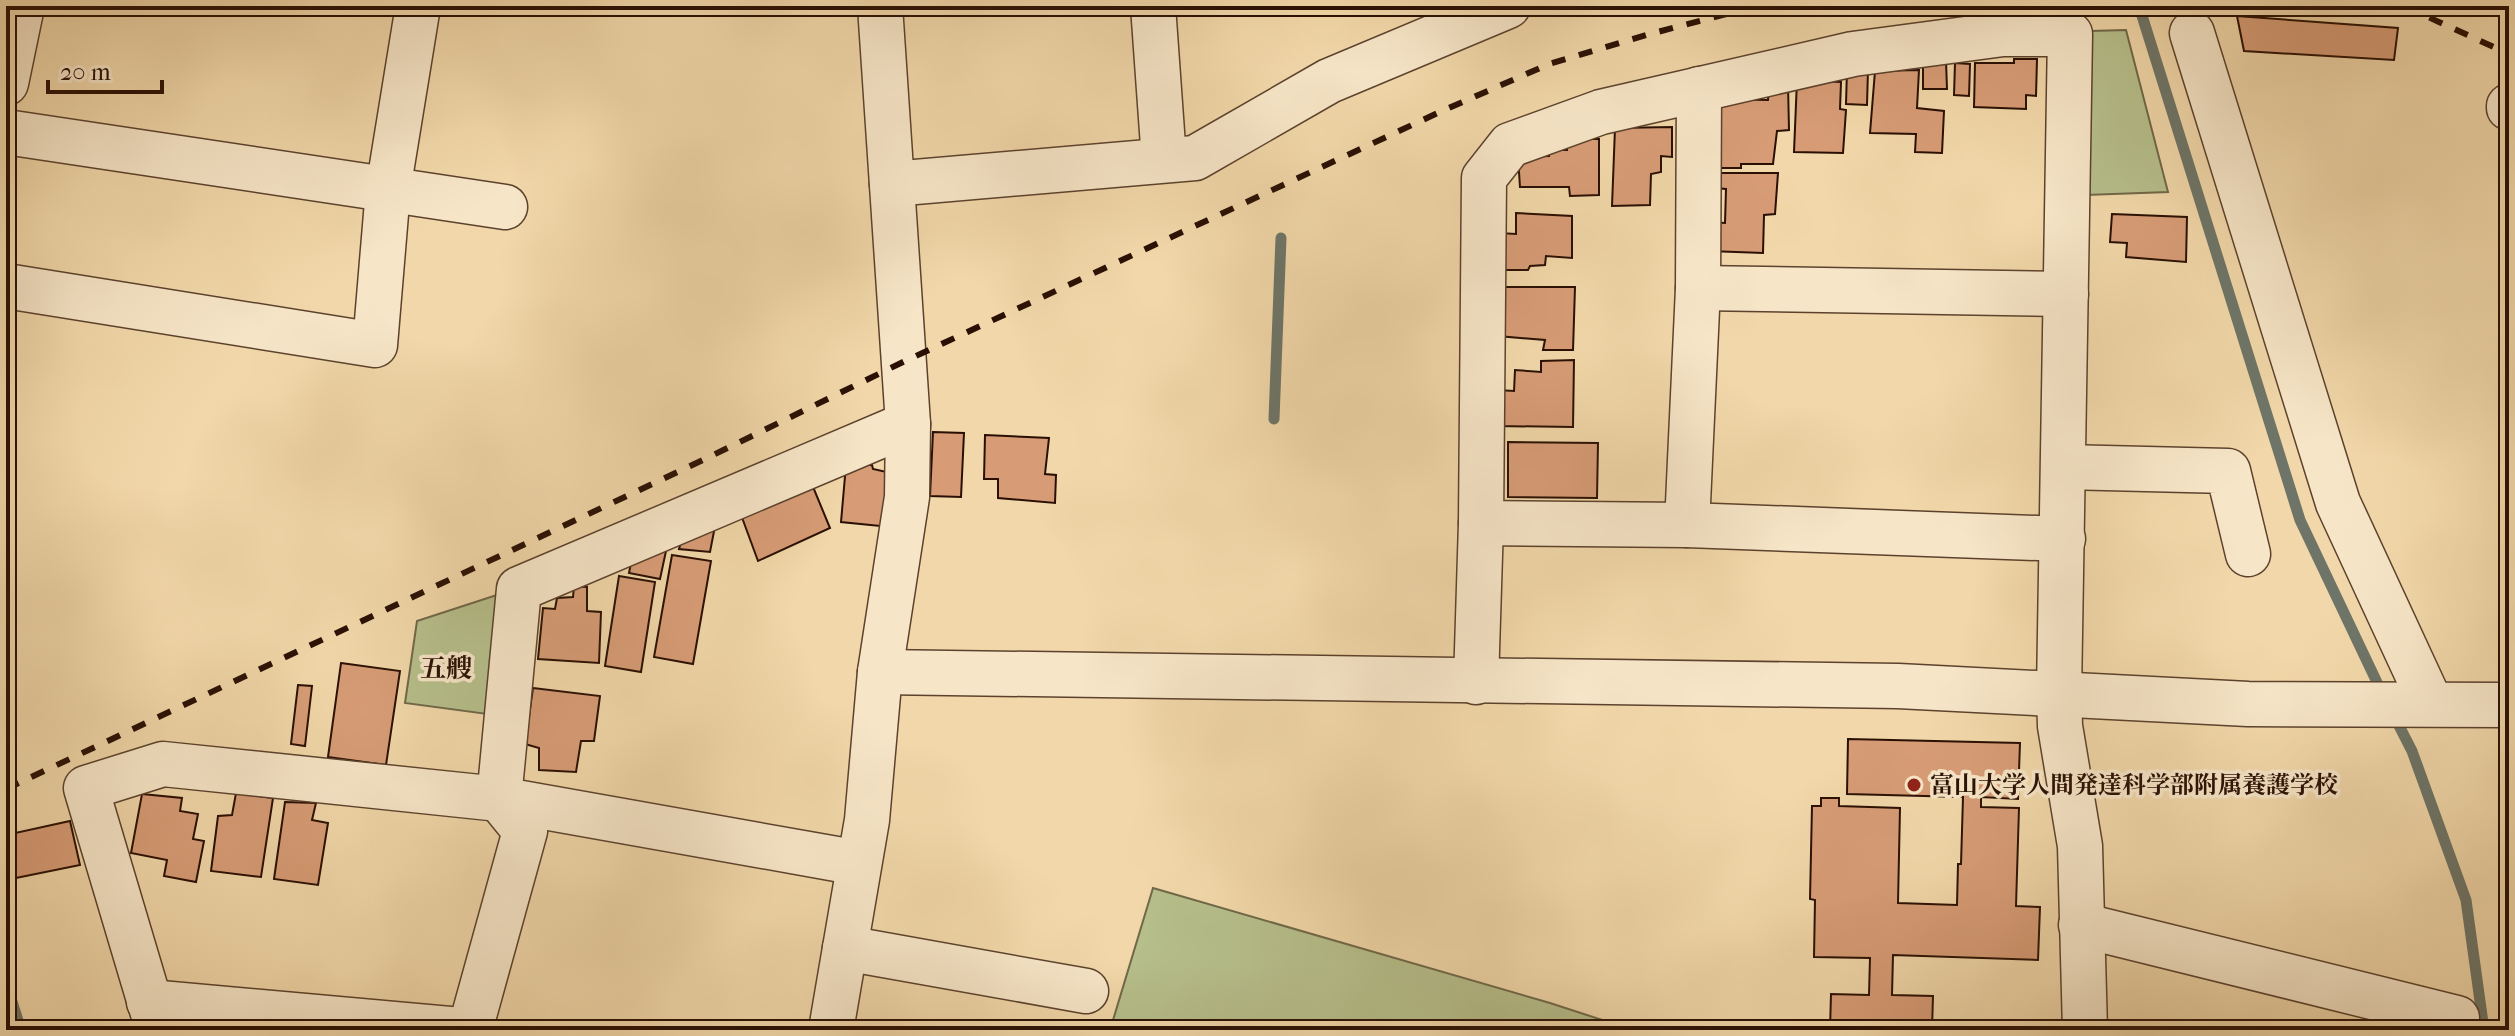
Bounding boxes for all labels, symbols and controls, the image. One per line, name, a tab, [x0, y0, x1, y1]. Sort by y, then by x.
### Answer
scale bar	[48, 44, 162, 94]
text: 20 m	[60, 58, 111, 86]
district label: 五艘	[420, 653, 472, 684]
place label: 富山大学人間発達科学部附属養護学校	[1930, 771, 2338, 799]
marker: 富山大学人間発達科学部附属養護学校	[1905, 776, 1923, 794]

